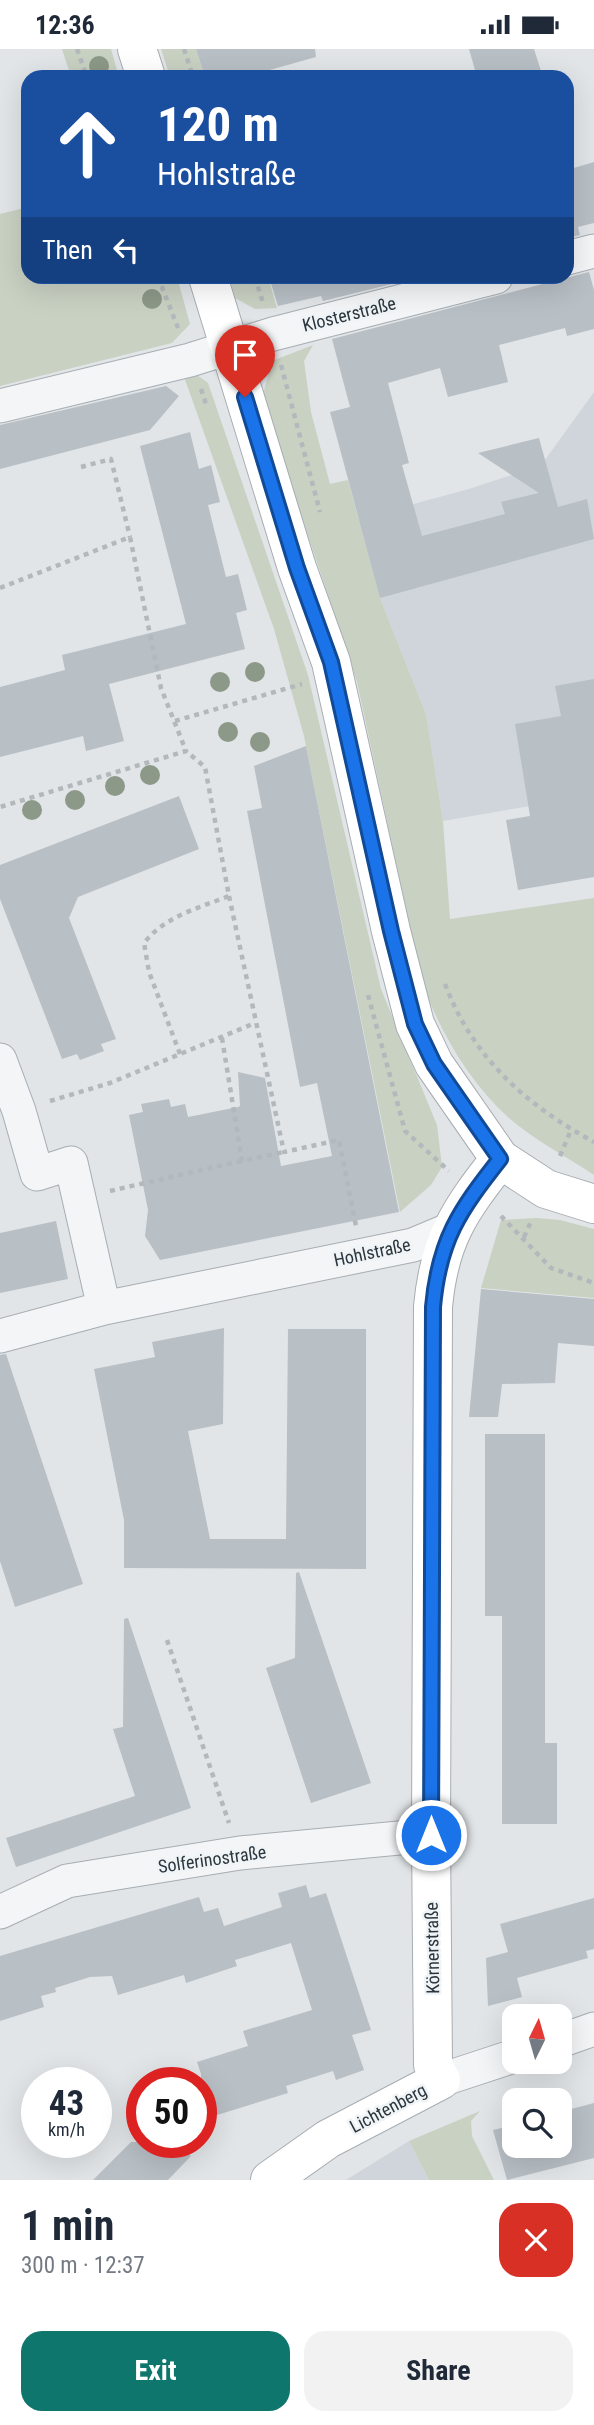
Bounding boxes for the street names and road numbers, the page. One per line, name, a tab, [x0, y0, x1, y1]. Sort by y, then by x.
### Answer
street label: Klosterstraße	[300, 292, 398, 336]
street label: Hohlstraße	[332, 1234, 412, 1270]
street label: Solferinostraße	[157, 1841, 267, 1877]
street label: Körnerstraße	[421, 1902, 443, 1994]
street label: Lichtenberg	[346, 2079, 430, 2137]

